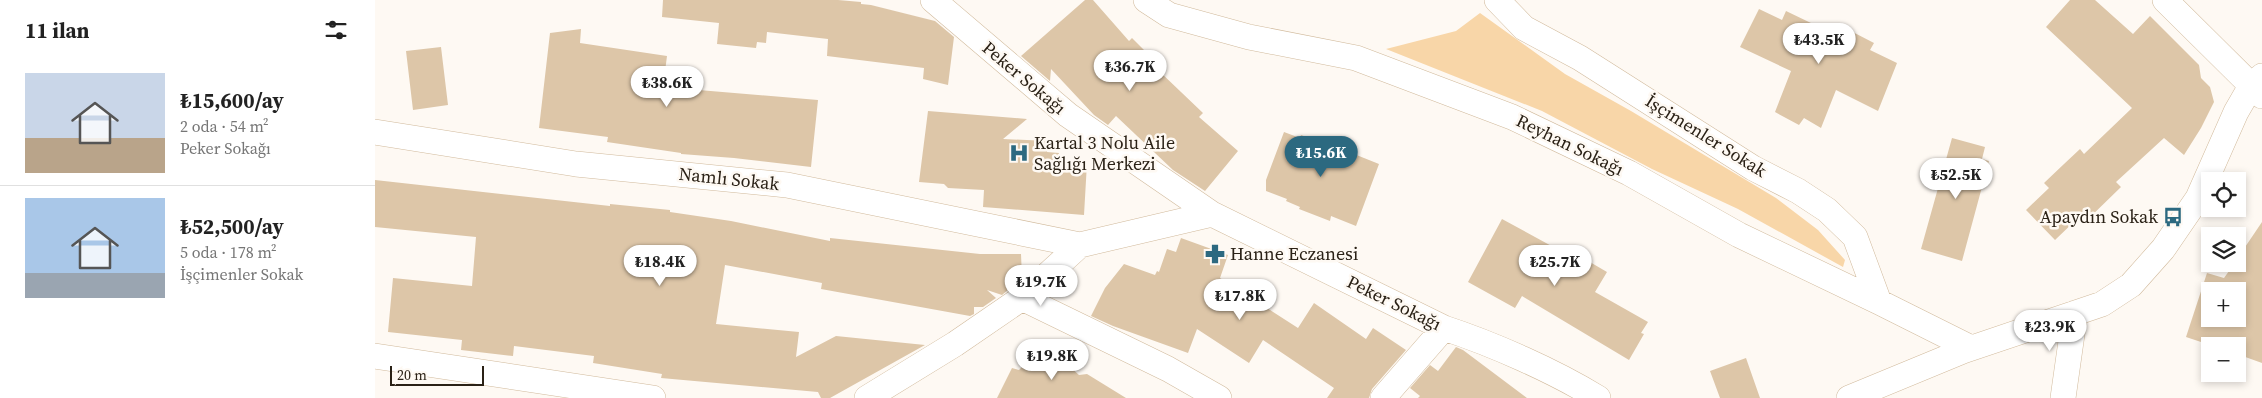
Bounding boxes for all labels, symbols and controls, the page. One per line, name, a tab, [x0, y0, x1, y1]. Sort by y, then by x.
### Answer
text: 11 ilan	[25, 16, 90, 45]
icon: filters	[322, 16, 350, 44]
pin: ₺43.5K	[1778, 22, 1860, 65]
text: ₺43.5K	[1794, 28, 1844, 50]
street label: Peker Sokağı	[977, 35, 1071, 120]
pin: ₺36.7K	[1089, 49, 1171, 92]
text: ₺36.7K	[1105, 55, 1155, 77]
pin: ₺38.6K	[626, 66, 708, 108]
text: ₺38.6K	[642, 71, 692, 93]
text: ₺15,600/ay	[180, 86, 284, 115]
street label: İşçimenler Sokak	[1641, 88, 1772, 183]
icon: home	[65, 93, 125, 153]
street label: Reyhan Sokağı	[1512, 108, 1628, 181]
text: 2 oda · 54 m²	[180, 115, 269, 137]
place label: Kartal 3 Nolu Aile Sağlığı Merkezi	[1034, 130, 1175, 176]
pin: ₺15.6K	[1280, 136, 1362, 178]
text: Peker Sokağı	[180, 137, 271, 159]
text: ₺15.6K	[1296, 141, 1346, 163]
hospital icon: Kartal 3 Nolu Aile Sağlığı Merkezi	[1008, 142, 1030, 164]
pin: ₺52.5K	[1915, 158, 1997, 200]
street label: Namlı Sokak	[678, 161, 781, 196]
text: ₺52.5K	[1931, 163, 1981, 185]
map controls	[2201, 172, 2246, 382]
button: locate	[2201, 172, 2246, 217]
place label: Apaydın Sokak	[2040, 204, 2158, 229]
bus stop icon: Apaydın Sokak	[2162, 206, 2184, 228]
text: ₺52,500/ay	[180, 212, 284, 241]
icon: home	[65, 218, 125, 278]
button: layers	[2201, 227, 2246, 272]
text: 5 oda · 178 m²	[180, 241, 277, 263]
place label: Hanne Eczanesi	[1230, 241, 1358, 266]
pharmacy icon: Hanne Eczanesi	[1204, 243, 1226, 265]
pin: ₺18.4K	[619, 244, 701, 287]
pin: ₺25.7K	[1514, 244, 1596, 287]
text: ₺18.4K	[635, 250, 685, 272]
text: ₺25.7K	[1530, 250, 1580, 272]
text: İşçimenler Sokak	[180, 263, 303, 285]
pin: ₺19.7K	[1000, 264, 1082, 307]
street label: Peker Sokağı	[1343, 269, 1446, 336]
text: ₺19.7K	[1016, 270, 1066, 292]
pin: ₺17.8K	[1199, 278, 1281, 321]
button: +	[2201, 282, 2246, 327]
text: ₺17.8K	[1215, 284, 1265, 306]
pin: ₺23.9K	[2009, 310, 2091, 352]
text: ₺23.9K	[2025, 315, 2075, 337]
button: −	[2201, 337, 2246, 382]
pin: ₺19.8K	[1011, 338, 1093, 381]
text: ₺19.8K	[1027, 344, 1077, 366]
scale bar	[390, 363, 484, 386]
text: 20 m	[397, 365, 427, 385]

